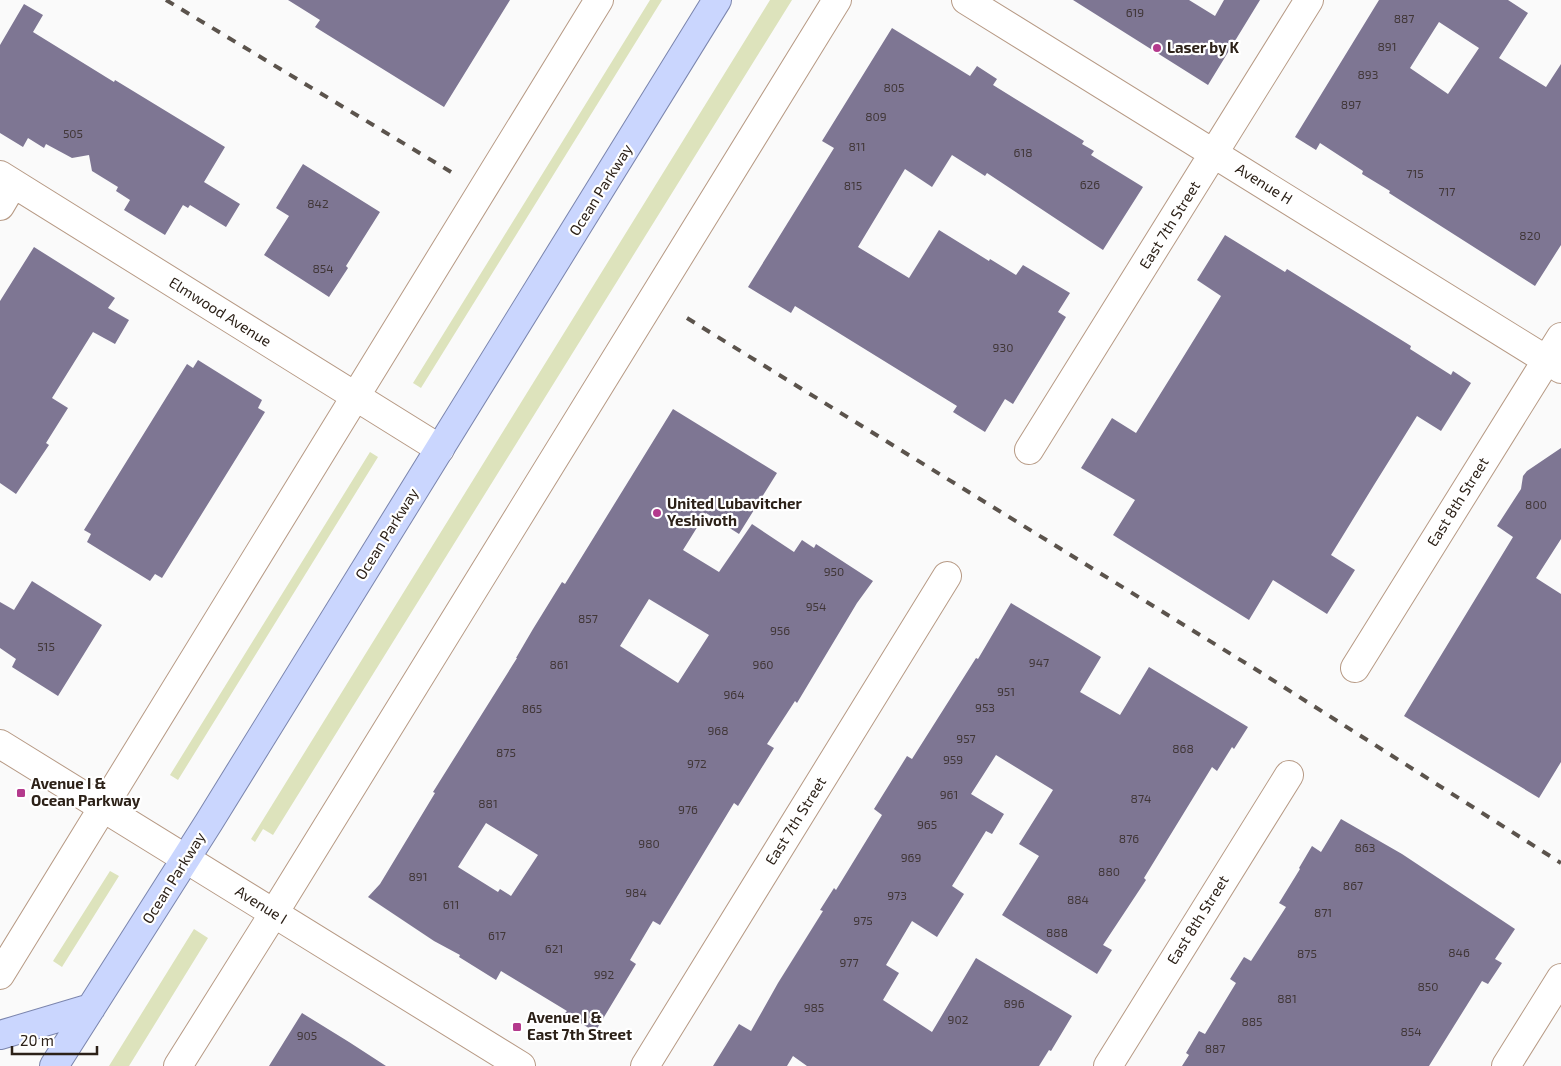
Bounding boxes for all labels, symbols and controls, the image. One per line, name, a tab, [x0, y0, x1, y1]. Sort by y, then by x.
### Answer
house number: 619	[1126, 5, 1144, 19]
house number: 887	[1394, 11, 1414, 25]
place label: Laser by K	[1167, 38, 1240, 57]
house number: 891	[1378, 39, 1396, 53]
marker: Laser by K	[1151, 42, 1163, 54]
house number: 893	[1358, 67, 1378, 81]
house number: 805	[884, 80, 904, 94]
house number: 897	[1341, 97, 1361, 111]
house number: 809	[865, 109, 887, 123]
house number: 505	[63, 126, 83, 140]
house number: 811	[849, 139, 865, 153]
street label: Ocean Parkway	[565, 140, 636, 239]
house number: 618	[1014, 145, 1032, 159]
street label: Avenue H	[1233, 159, 1296, 208]
house number: 715	[1406, 166, 1424, 180]
house number: 626	[1080, 177, 1100, 191]
street label: East 7th Street	[1135, 177, 1204, 272]
house number: 815	[844, 178, 862, 192]
house number: 717	[1438, 184, 1456, 198]
house number: 842	[307, 196, 329, 210]
house number: 820	[1519, 228, 1541, 242]
house number: 854	[312, 261, 334, 275]
street label: Elmwood Avenue	[166, 272, 275, 350]
house number: 930	[993, 340, 1013, 354]
street label: East 8th Street	[1423, 453, 1492, 549]
street label: Ocean Parkway	[351, 484, 422, 583]
place label: United Lubavitcher Yeshivoth	[667, 494, 802, 529]
house number: 800	[1525, 497, 1547, 511]
marker: United Lubavitcher Yeshivoth	[651, 507, 663, 519]
house number: 950	[824, 564, 844, 578]
house number: 954	[806, 599, 826, 613]
house number: 857	[578, 611, 598, 625]
house number: 956	[770, 623, 790, 637]
house number: 515	[37, 639, 55, 653]
house number: 947	[1029, 655, 1049, 669]
house number: 861	[550, 657, 568, 671]
house number: 960	[753, 657, 773, 671]
house number: 951	[997, 684, 1015, 698]
house number: 964	[723, 687, 745, 701]
house number: 953	[975, 700, 995, 714]
house number: 865	[522, 701, 542, 715]
house number: 968	[707, 723, 729, 737]
house number: 957	[956, 731, 976, 745]
house number: 868	[1172, 741, 1194, 755]
house number: 875	[496, 745, 516, 759]
house number: 959	[943, 752, 963, 766]
house number: 972	[687, 756, 707, 770]
street label: East 7th Street	[761, 773, 830, 868]
place label: Avenue I & Ocean Parkway	[31, 774, 141, 810]
marker: Avenue I & Ocean Parkway	[15, 787, 27, 799]
house number: 961	[940, 787, 958, 801]
house number: 874	[1131, 791, 1151, 805]
house number: 881	[478, 796, 498, 810]
house number: 976	[678, 802, 698, 816]
house number: 965	[917, 817, 937, 831]
street label: Ocean Parkway	[138, 828, 209, 927]
house number: 876	[1119, 831, 1139, 845]
house number: 980	[638, 836, 660, 850]
house number: 863	[1355, 840, 1375, 854]
house number: 969	[901, 850, 921, 864]
house number: 880	[1098, 864, 1120, 878]
house number: 891	[409, 869, 427, 883]
street label: East 8th Street	[1163, 871, 1232, 967]
house number: 867	[1343, 878, 1363, 892]
street label: Avenue I	[232, 881, 291, 927]
house number: 984	[625, 885, 647, 899]
house number: 973	[887, 888, 907, 902]
house number: 884	[1067, 892, 1089, 906]
house number: 611	[443, 897, 459, 911]
house number: 871	[1314, 905, 1332, 919]
house number: 975	[853, 913, 873, 927]
house number: 888	[1046, 925, 1068, 939]
house number: 617	[488, 928, 506, 942]
house number: 621	[545, 941, 563, 955]
house number: 846	[1448, 945, 1470, 959]
house number: 875	[1297, 946, 1317, 960]
house number: 977	[839, 955, 859, 969]
house number: 992	[594, 967, 614, 981]
house number: 850	[1418, 979, 1438, 993]
house number: 881	[1277, 991, 1297, 1005]
house number: 896	[1003, 996, 1025, 1010]
house number: 985	[804, 1000, 824, 1014]
place label: Avenue I & East 7th Street	[527, 1008, 632, 1043]
house number: 902	[948, 1012, 969, 1026]
house number: 885	[1241, 1014, 1263, 1028]
marker: Avenue I & East 7th Street	[511, 1021, 523, 1033]
scale bar	[12, 1024, 98, 1056]
house number: 854	[1400, 1024, 1422, 1038]
house number: 905	[297, 1028, 317, 1042]
text: 20 m	[20, 1031, 54, 1049]
house number: 887	[1205, 1041, 1225, 1055]

